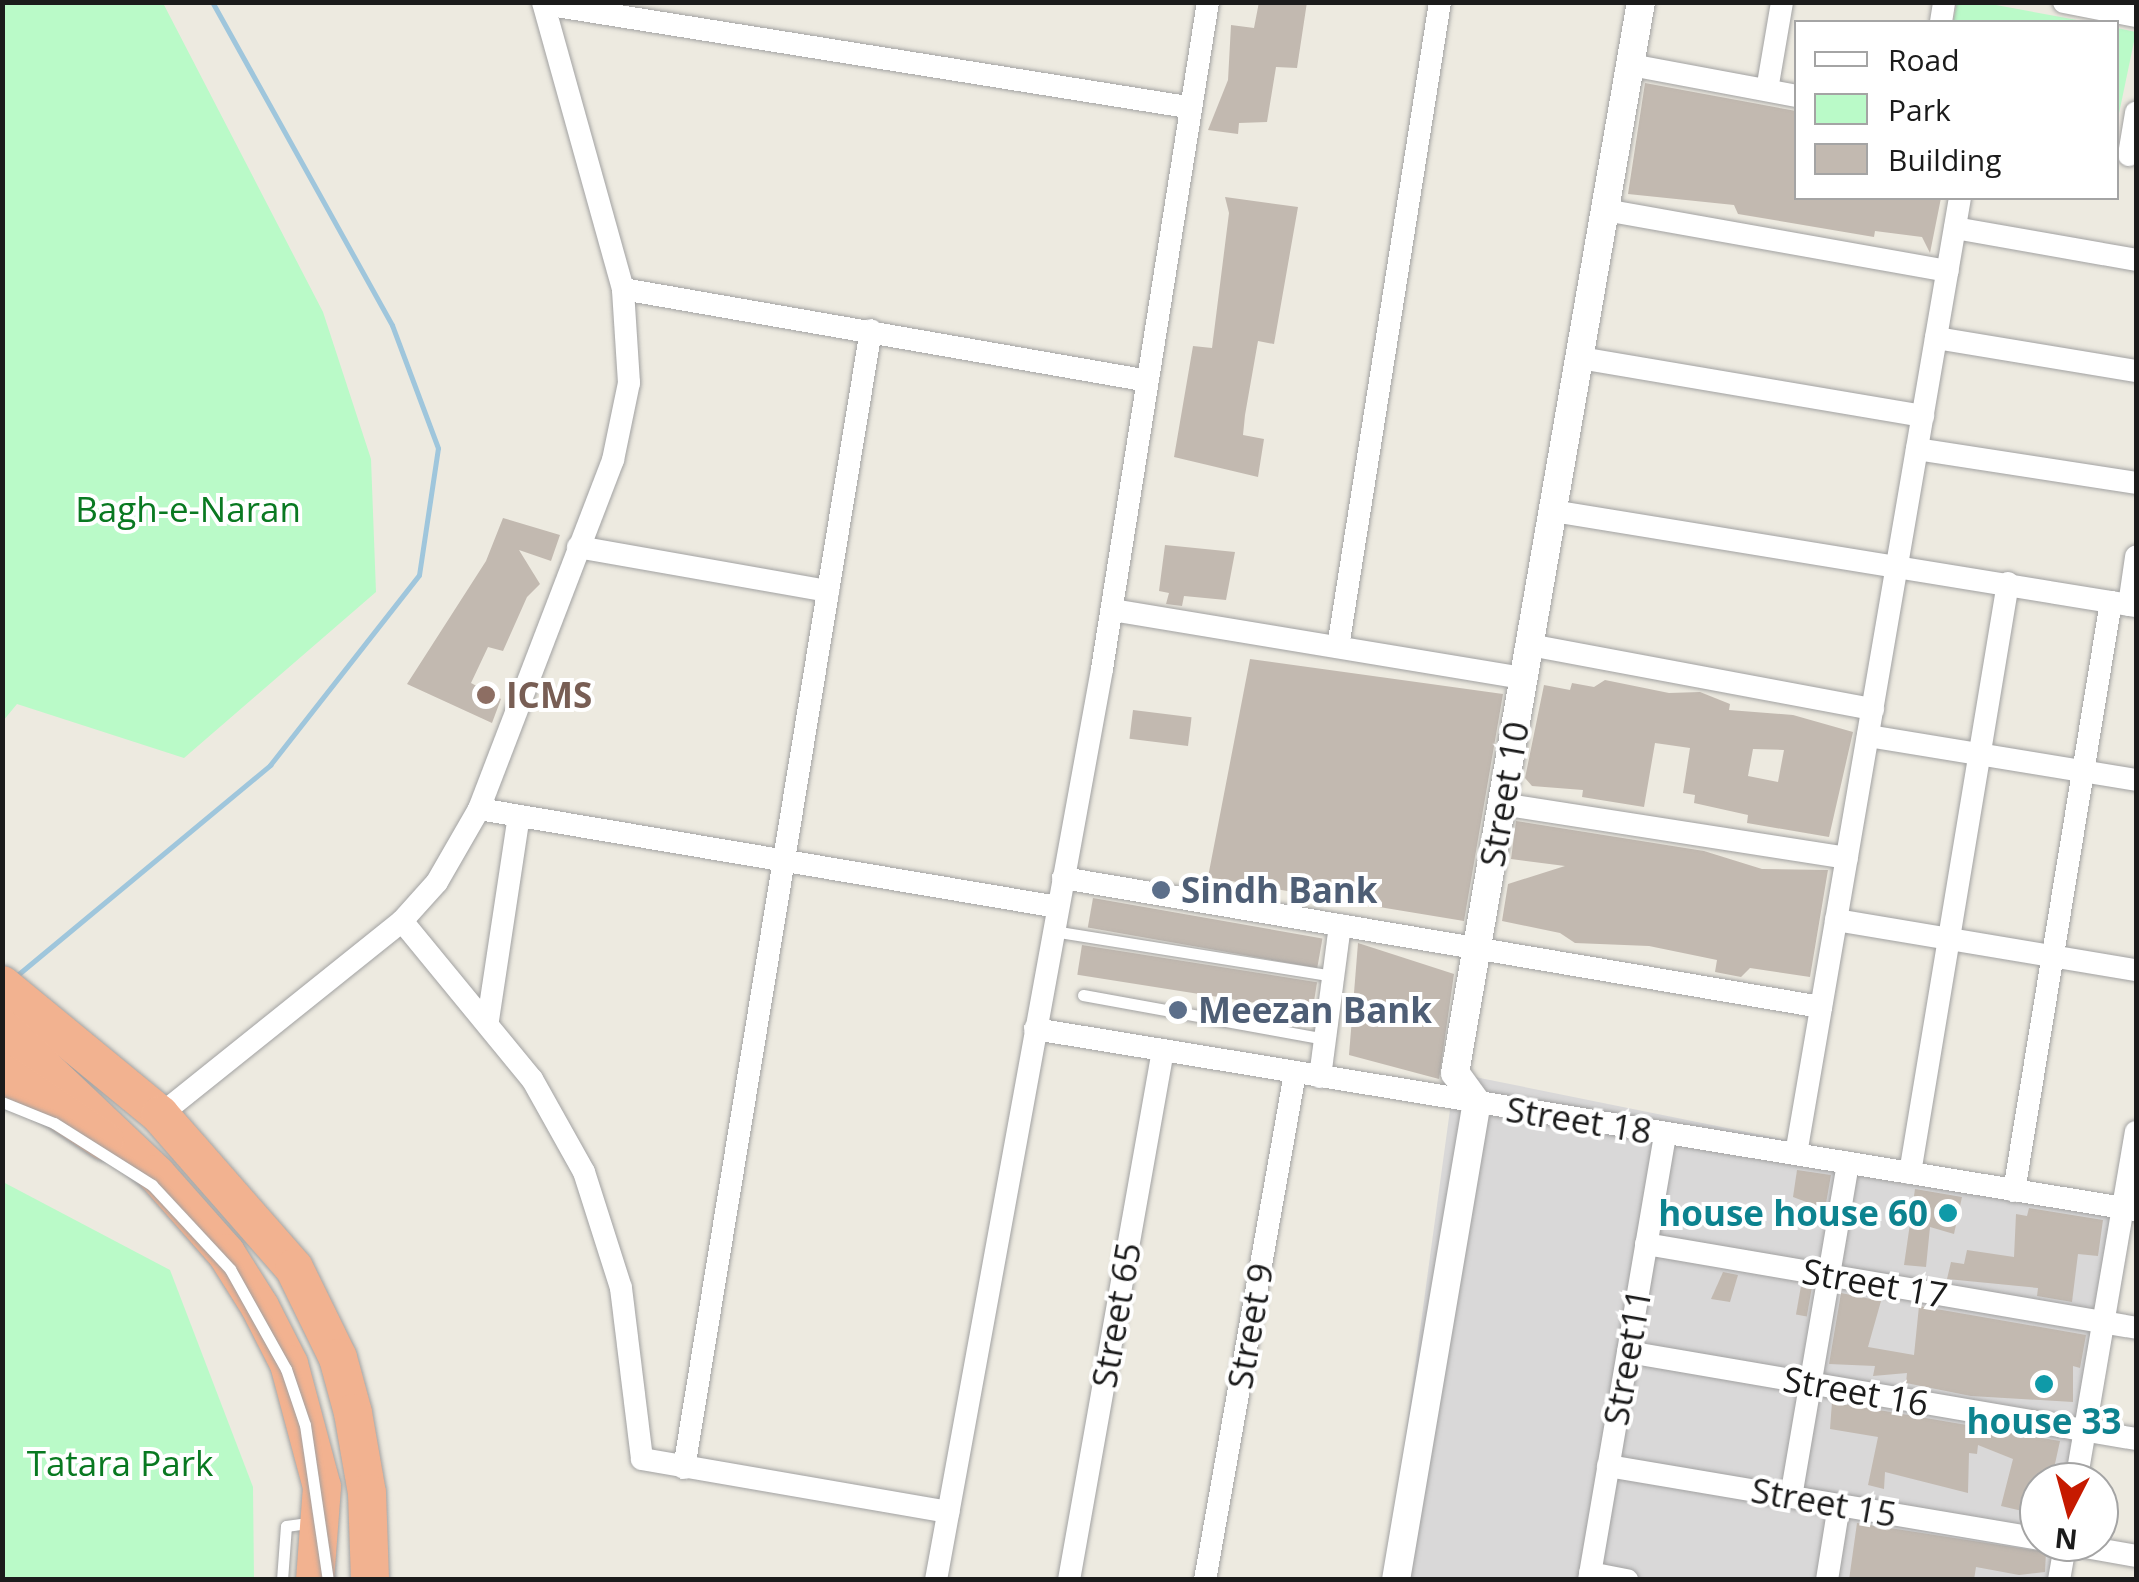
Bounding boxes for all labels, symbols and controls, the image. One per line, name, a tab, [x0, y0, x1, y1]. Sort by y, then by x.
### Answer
legend	[1794, 20, 2119, 200]
text: Road	[1888, 39, 1960, 80]
text: Park	[1888, 89, 1951, 130]
text: Building	[1888, 139, 2002, 180]
park label: Bagh-e-Naran	[75, 488, 301, 530]
place label: ICMS	[506, 674, 592, 716]
marker: ICMS	[475, 684, 497, 706]
street label: Street 10	[1471, 718, 1537, 870]
place label: Sindh Bank	[1181, 869, 1378, 911]
marker: Sindh Bank	[1150, 879, 1172, 901]
place label: Meezan Bank	[1198, 989, 1432, 1031]
marker: Meezan Bank	[1167, 999, 1189, 1021]
street label: Street 18	[1503, 1088, 1655, 1152]
place label: house house 60	[1658, 1192, 1928, 1234]
marker: house house 60	[1937, 1202, 1959, 1224]
street label: Street 65	[1083, 1239, 1149, 1391]
street label: Street 17	[1799, 1250, 1951, 1316]
street label: Street 9	[1218, 1260, 1282, 1392]
street label: Street11	[1594, 1286, 1660, 1428]
street label: Street 16	[1780, 1358, 1932, 1424]
marker: house 33	[2033, 1373, 2055, 1395]
place label: house 33	[1967, 1400, 2121, 1442]
park label: Tatara Park	[27, 1442, 213, 1484]
north arrow	[2019, 1462, 2119, 1562]
street label: Street 15	[1748, 1469, 1900, 1535]
text: N	[2053, 1520, 2079, 1560]

